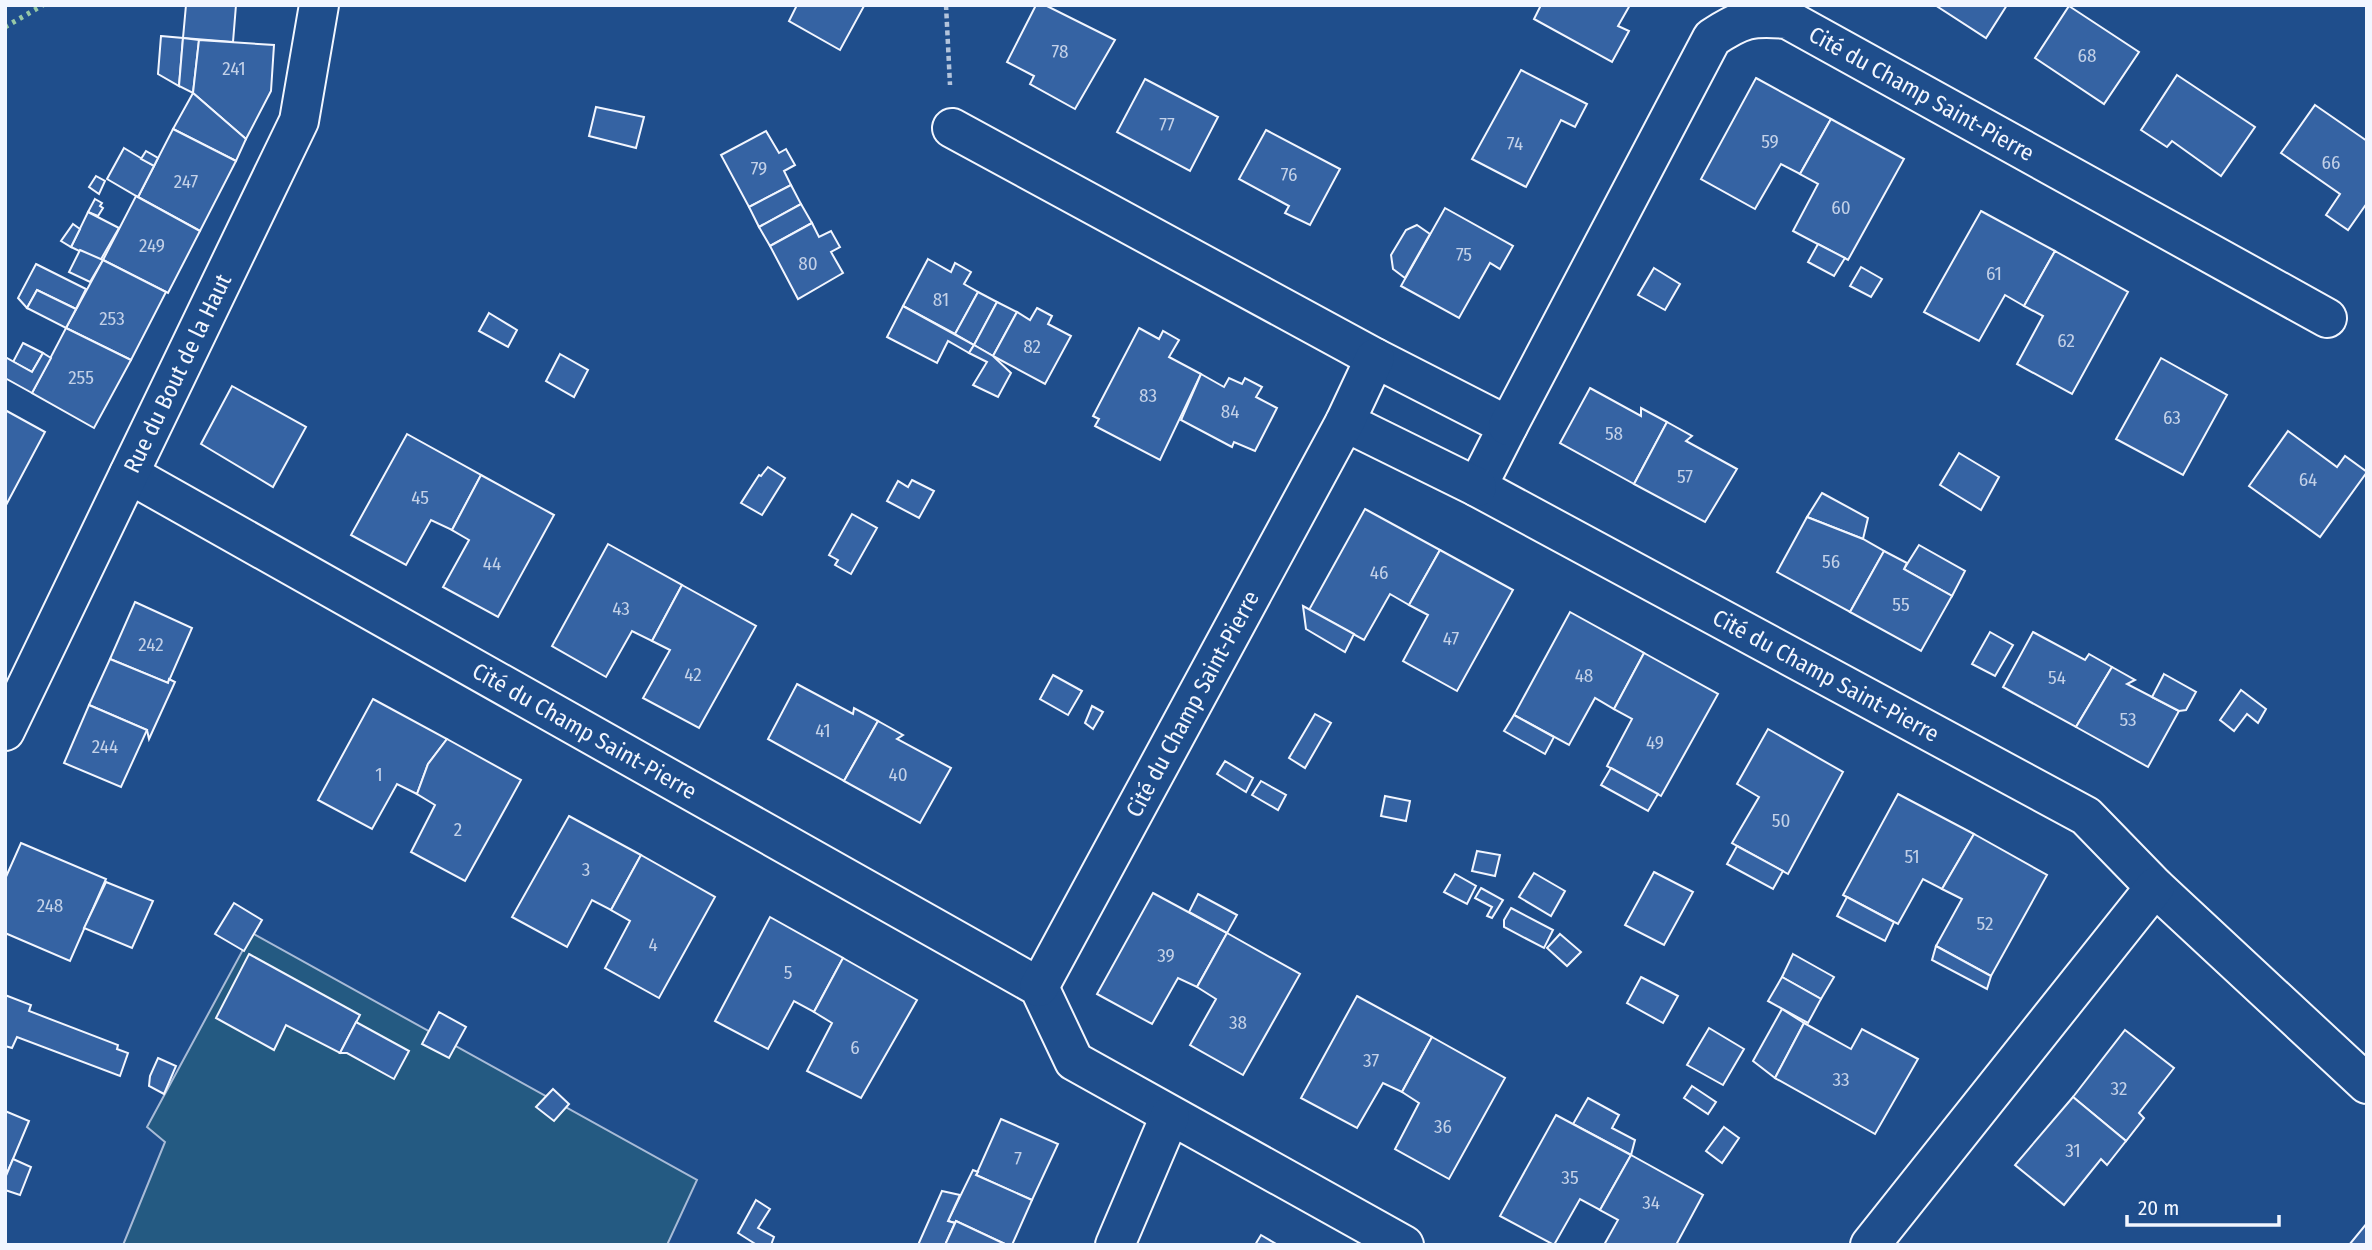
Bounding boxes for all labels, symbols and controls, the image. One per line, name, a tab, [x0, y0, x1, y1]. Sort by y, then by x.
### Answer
street label: Cité du Champ Saint-Pierre	[1804, 20, 2039, 167]
house number: 78	[1052, 40, 1068, 63]
house number: 68	[2078, 44, 2096, 67]
house number: 241	[222, 57, 246, 80]
house number: 77	[1159, 113, 1175, 136]
house number: 59	[1761, 130, 1779, 153]
house number: 74	[1507, 132, 1523, 155]
house number: 66	[2322, 151, 2340, 174]
house number: 79	[751, 157, 767, 180]
house number: 76	[1281, 163, 1297, 186]
house number: 247	[174, 170, 199, 193]
house number: 60	[1831, 196, 1851, 219]
house number: 249	[139, 234, 165, 257]
house number: 75	[1456, 243, 1472, 266]
house number: 80	[798, 252, 818, 275]
house number: 61	[1986, 262, 2002, 285]
street label: Rue du Bout de la Haut	[118, 269, 237, 477]
house number: 81	[933, 288, 949, 311]
house number: 253	[99, 307, 125, 330]
house number: 62	[2057, 329, 2075, 352]
house number: 82	[1023, 335, 1041, 358]
house number: 255	[68, 366, 94, 389]
house number: 83	[1139, 384, 1157, 407]
house number: 84	[1221, 400, 1239, 423]
house number: 63	[2163, 406, 2181, 429]
house number: 58	[1605, 422, 1623, 445]
house number: 57	[1677, 465, 1693, 488]
house number: 64	[2299, 468, 2317, 491]
house number: 45	[411, 486, 429, 509]
house number: 56	[1822, 550, 1840, 573]
house number: 44	[483, 552, 501, 575]
house number: 46	[1370, 561, 1388, 584]
street label: Cité du Champ Saint-Pierre	[1120, 586, 1265, 822]
house number: 55	[1892, 593, 1910, 616]
house number: 43	[612, 597, 630, 620]
street label: Cité du Champ Saint-Pierre	[1708, 603, 1944, 748]
house number: 47	[1443, 627, 1460, 650]
house number: 242	[138, 633, 164, 656]
street label: Cité du Champ Saint-Pierre	[467, 656, 702, 805]
house number: 42	[684, 663, 702, 686]
house number: 48	[1575, 664, 1593, 687]
house number: 54	[2048, 666, 2066, 689]
house number: 53	[2119, 708, 2137, 731]
house number: 41	[815, 719, 831, 742]
house number: 49	[1646, 731, 1664, 754]
house number: 244	[92, 735, 118, 758]
house number: 1	[375, 763, 383, 786]
house number: 40	[888, 763, 908, 786]
house number: 50	[1772, 809, 1790, 832]
house number: 2	[454, 818, 462, 841]
house number: 51	[1904, 845, 1920, 868]
house number: 3	[582, 858, 590, 881]
house number: 248	[37, 894, 63, 917]
house number: 52	[1977, 912, 1993, 935]
house number: 4	[648, 933, 658, 956]
house number: 39	[1157, 944, 1175, 967]
house number: 5	[784, 961, 792, 984]
house number: 38	[1229, 1011, 1247, 1034]
house number: 6	[850, 1036, 860, 1059]
house number: 37	[1363, 1049, 1379, 1072]
house number: 33	[1832, 1068, 1850, 1091]
house number: 32	[2111, 1077, 2127, 1100]
house number: 36	[1434, 1115, 1452, 1138]
house number: 31	[2065, 1139, 2081, 1162]
house number: 7	[1014, 1147, 1022, 1170]
house number: 35	[1561, 1166, 1579, 1189]
scale bar	[2127, 1184, 2279, 1228]
house number: 34	[1642, 1191, 1660, 1214]
text: 20 m	[2138, 1195, 2179, 1221]

